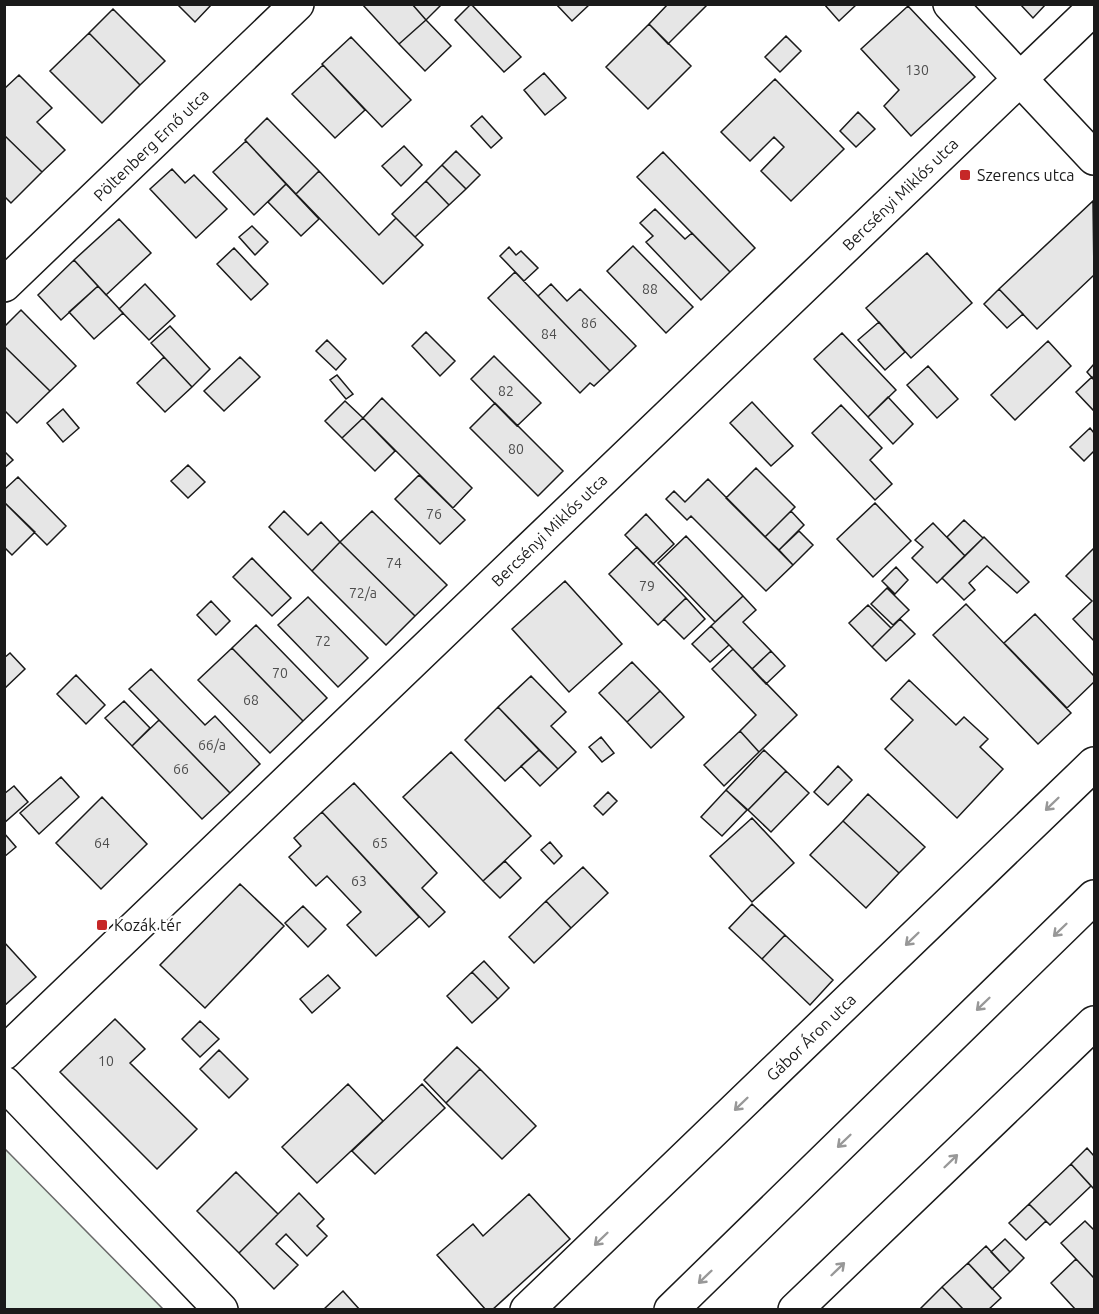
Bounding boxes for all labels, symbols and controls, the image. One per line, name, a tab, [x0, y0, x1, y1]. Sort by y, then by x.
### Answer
house number: 130	[905, 62, 929, 78]
street label: Pöltenberg Ernő utca	[90, 86, 212, 204]
street label: Bercsényi Miklós utca	[839, 134, 961, 254]
place label: Szerencs utca	[977, 166, 1075, 184]
marker: Szerencs utca	[958, 168, 972, 182]
house number: 88	[642, 281, 658, 297]
house number: 86	[581, 315, 597, 331]
house number: 84	[541, 326, 557, 342]
house number: 82	[498, 383, 514, 399]
house number: 80	[508, 441, 524, 457]
street label: Bercsényi Miklós utca	[488, 470, 610, 590]
house number: 76	[426, 506, 442, 522]
house number: 74	[386, 555, 402, 571]
house number: 79	[639, 578, 655, 594]
house number: 72/a	[349, 585, 377, 601]
house number: 72	[315, 633, 331, 649]
house number: 70	[272, 665, 288, 681]
house number: 68	[243, 692, 259, 708]
house number: 66/a	[198, 737, 226, 753]
house number: 66	[173, 761, 189, 777]
one-way arrow	[1045, 797, 1060, 811]
house number: 64	[94, 835, 110, 851]
house number: 65	[372, 835, 388, 851]
house number: 63	[351, 873, 367, 889]
place label: Kozák tér	[114, 916, 181, 934]
marker: Kozák tér	[95, 918, 109, 932]
one-way arrow	[1052, 923, 1067, 937]
one-way arrow	[904, 932, 919, 947]
street label: Gábor Áron utca	[761, 988, 859, 1084]
one-way arrow	[976, 997, 991, 1011]
house number: 10	[98, 1053, 114, 1069]
one-way arrow	[734, 1096, 749, 1111]
one-way arrow	[837, 1133, 852, 1148]
one-way arrow	[943, 1153, 958, 1168]
one-way arrow	[593, 1232, 608, 1246]
one-way arrow	[830, 1262, 845, 1276]
one-way arrow	[697, 1270, 712, 1284]

